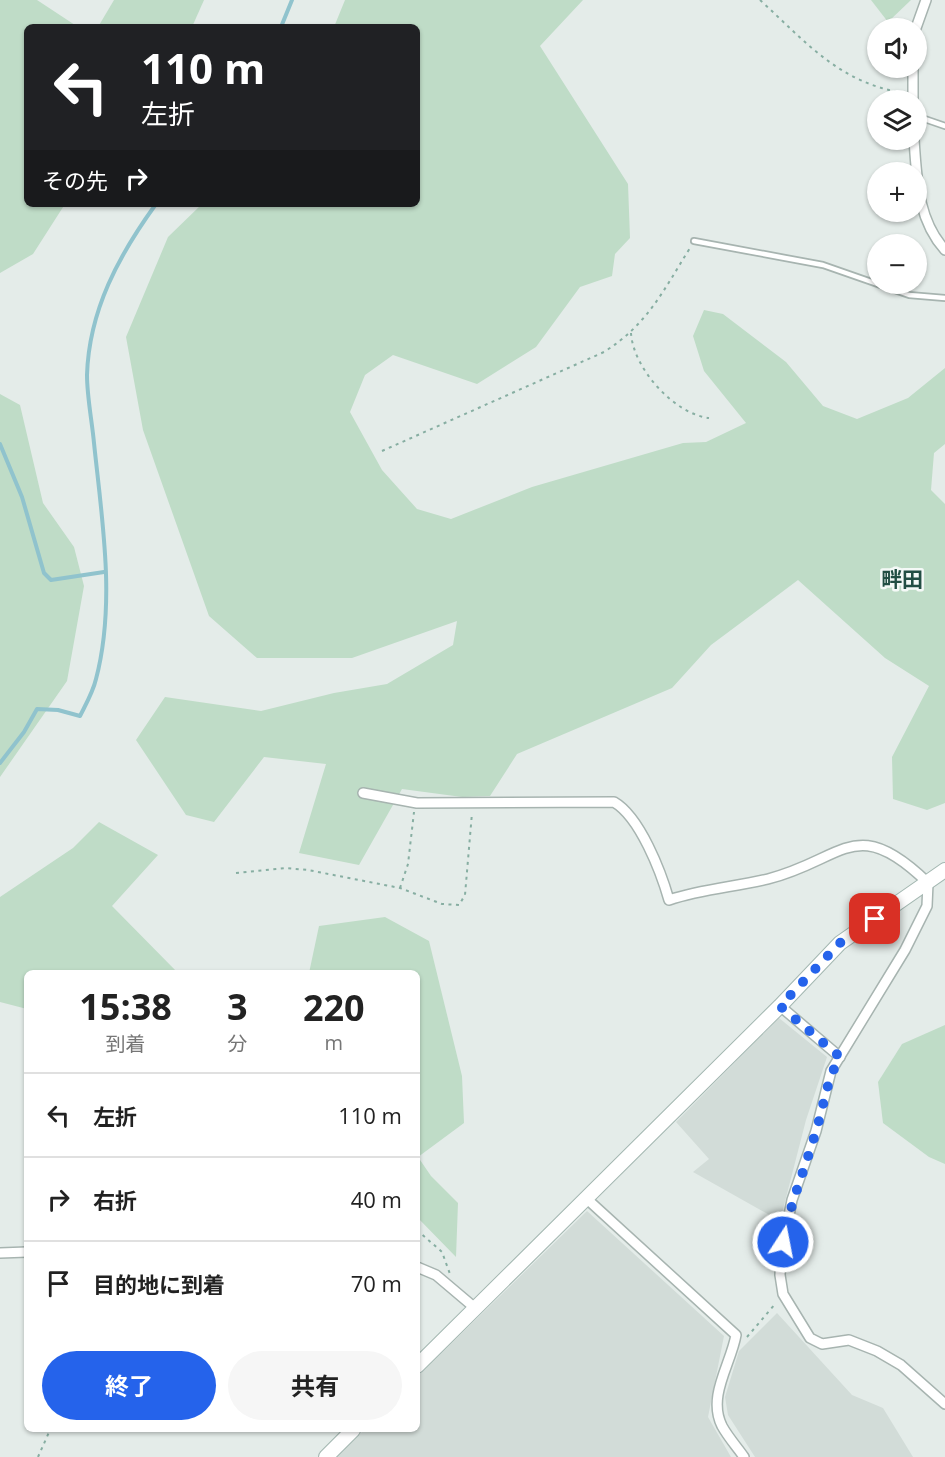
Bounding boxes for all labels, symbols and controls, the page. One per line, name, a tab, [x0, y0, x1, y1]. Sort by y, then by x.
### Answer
map controls	[867, 18, 927, 294]
button: sound	[867, 18, 927, 78]
text: 110 m	[141, 39, 265, 96]
icon: left	[42, 48, 120, 126]
button: layers	[867, 90, 927, 150]
text: 左折	[141, 95, 195, 132]
icon: right	[120, 162, 153, 195]
button: +	[867, 162, 927, 222]
text: その先	[42, 165, 108, 195]
button: −	[867, 234, 927, 294]
district label: 畔田	[881, 565, 923, 593]
pin	[849, 893, 900, 944]
icon: arrive	[858, 902, 891, 935]
text: 15:38	[79, 982, 172, 1031]
text: 3	[227, 982, 248, 1031]
text: 220	[303, 983, 365, 1032]
text: m	[325, 1029, 343, 1056]
text: 到着	[106, 1030, 146, 1057]
text: 分	[227, 1030, 247, 1057]
icon: left	[42, 1099, 75, 1132]
text: 110 m	[338, 1100, 402, 1130]
text: 左折	[93, 1101, 137, 1131]
icon: right	[42, 1183, 75, 1216]
text: 40 m	[351, 1184, 402, 1214]
text: 右折	[93, 1185, 137, 1215]
position arrow	[751, 1210, 815, 1274]
icon: arrive	[42, 1267, 75, 1300]
text: 70 m	[351, 1268, 402, 1298]
text: 目的地に到着	[93, 1269, 225, 1299]
button: 終了	[42, 1351, 216, 1420]
button: 共有	[228, 1351, 402, 1420]

